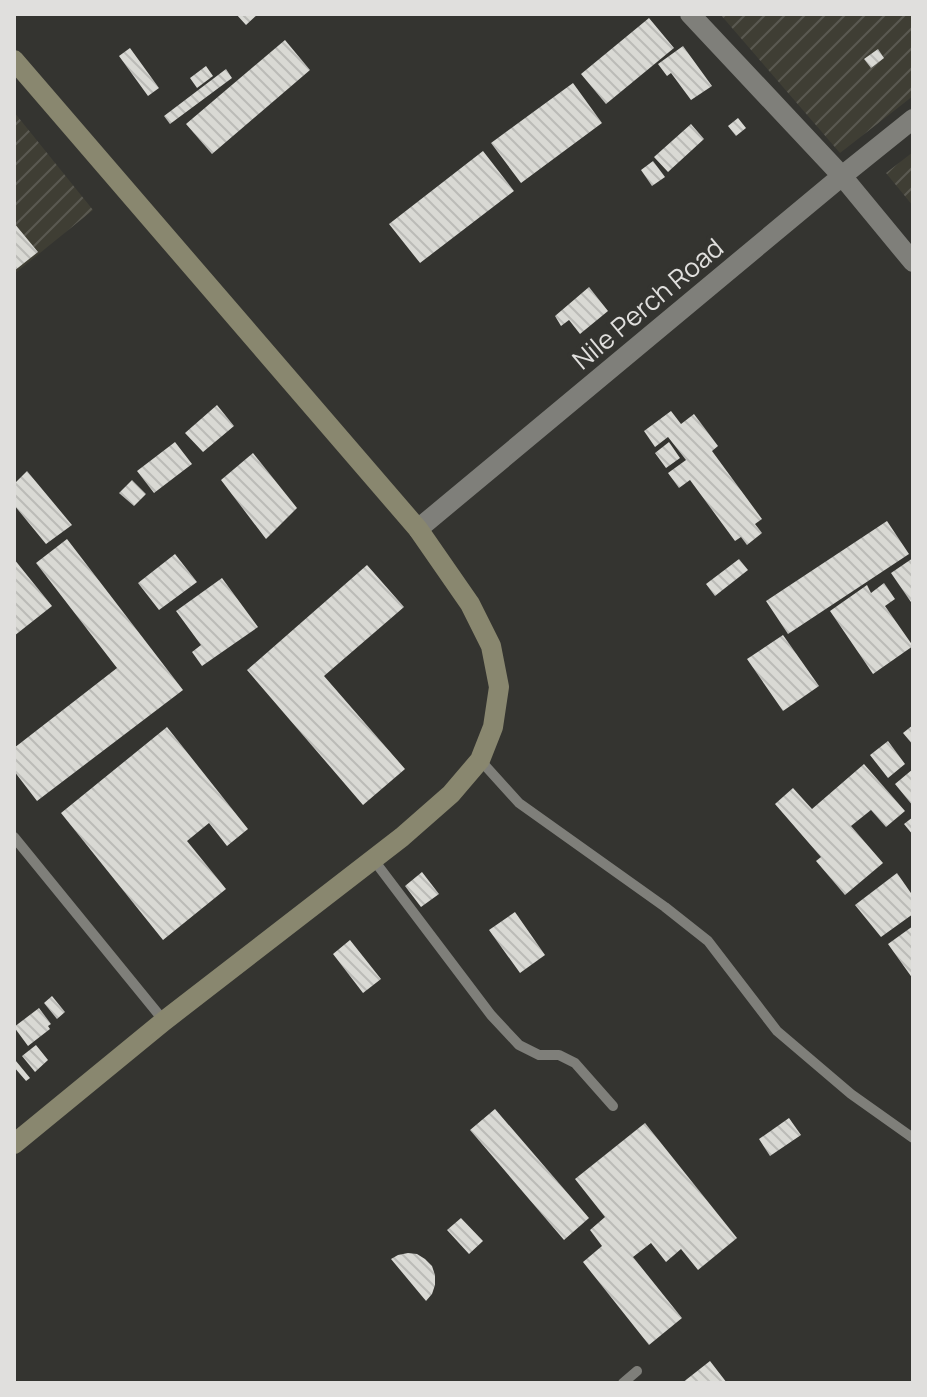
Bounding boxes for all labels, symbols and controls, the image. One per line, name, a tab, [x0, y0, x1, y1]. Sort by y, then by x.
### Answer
street label: Nile Perch Road	[564, 229, 731, 377]

